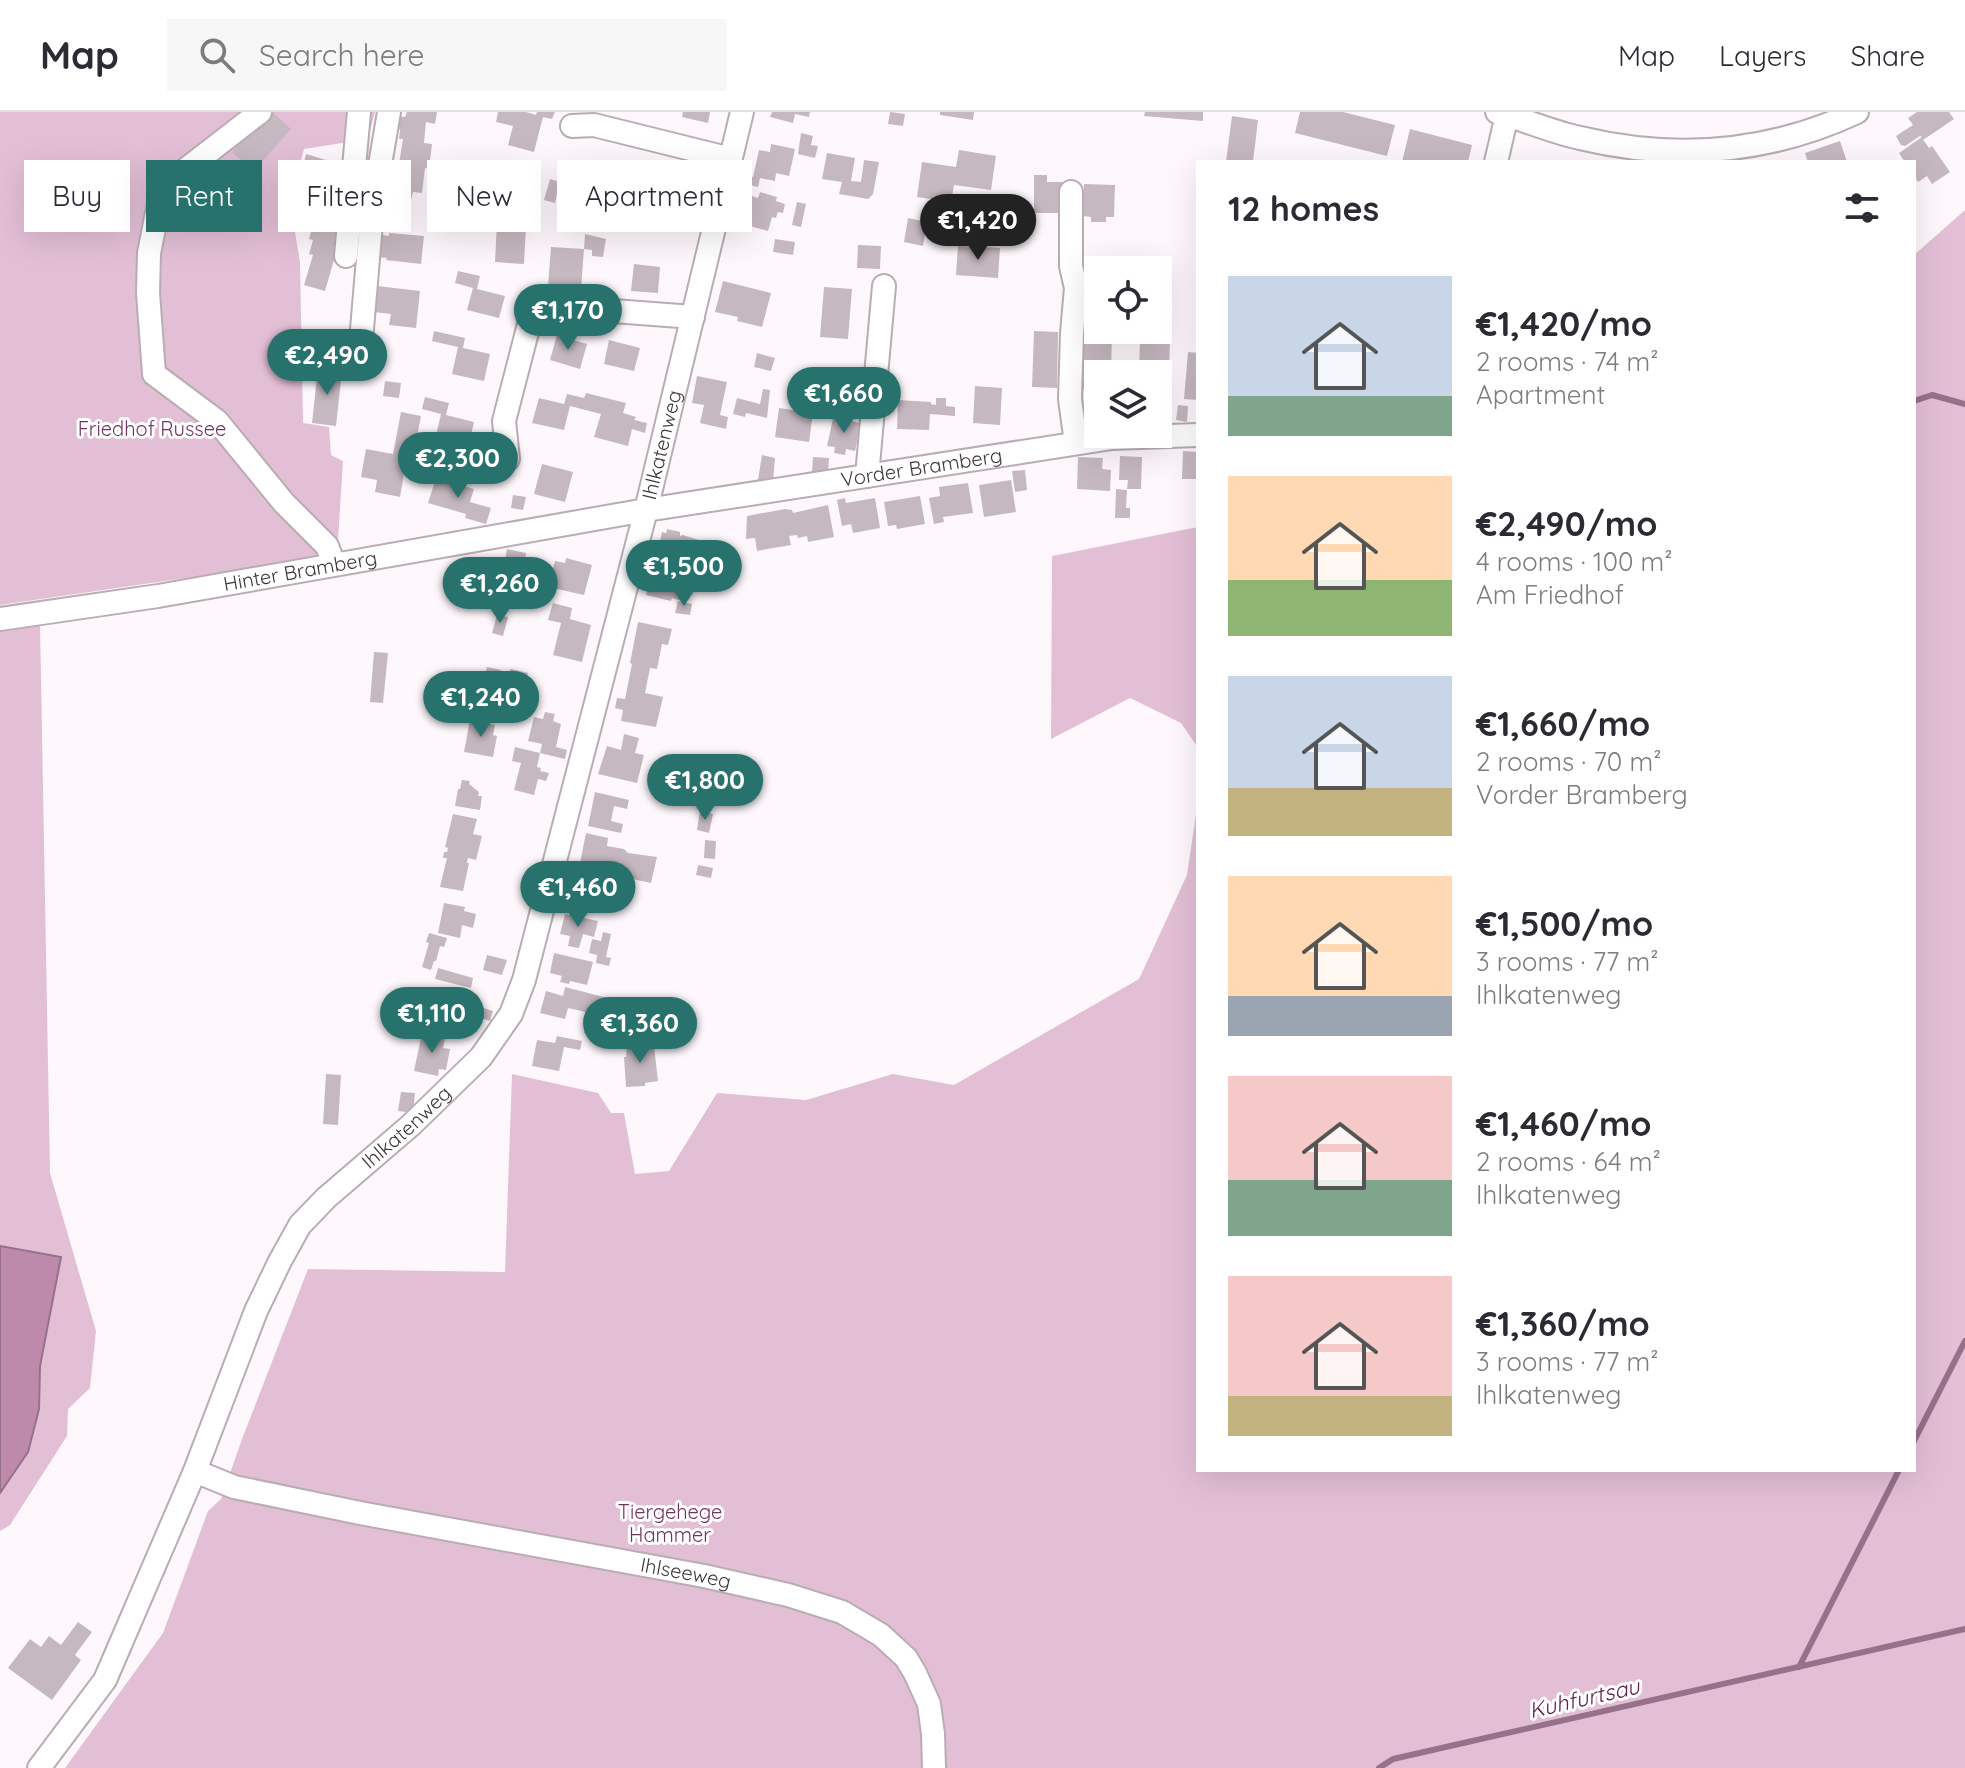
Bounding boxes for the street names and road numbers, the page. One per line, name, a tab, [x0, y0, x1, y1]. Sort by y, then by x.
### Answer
street label: Ihlkatenweg	[636, 387, 687, 502]
street label: Vorder Bramberg	[839, 442, 1004, 492]
street label: Hinter Bramberg	[221, 545, 379, 596]
street label: Ihlkatenweg	[356, 1080, 456, 1174]
street label: Ihlseeweg	[638, 1552, 734, 1594]

